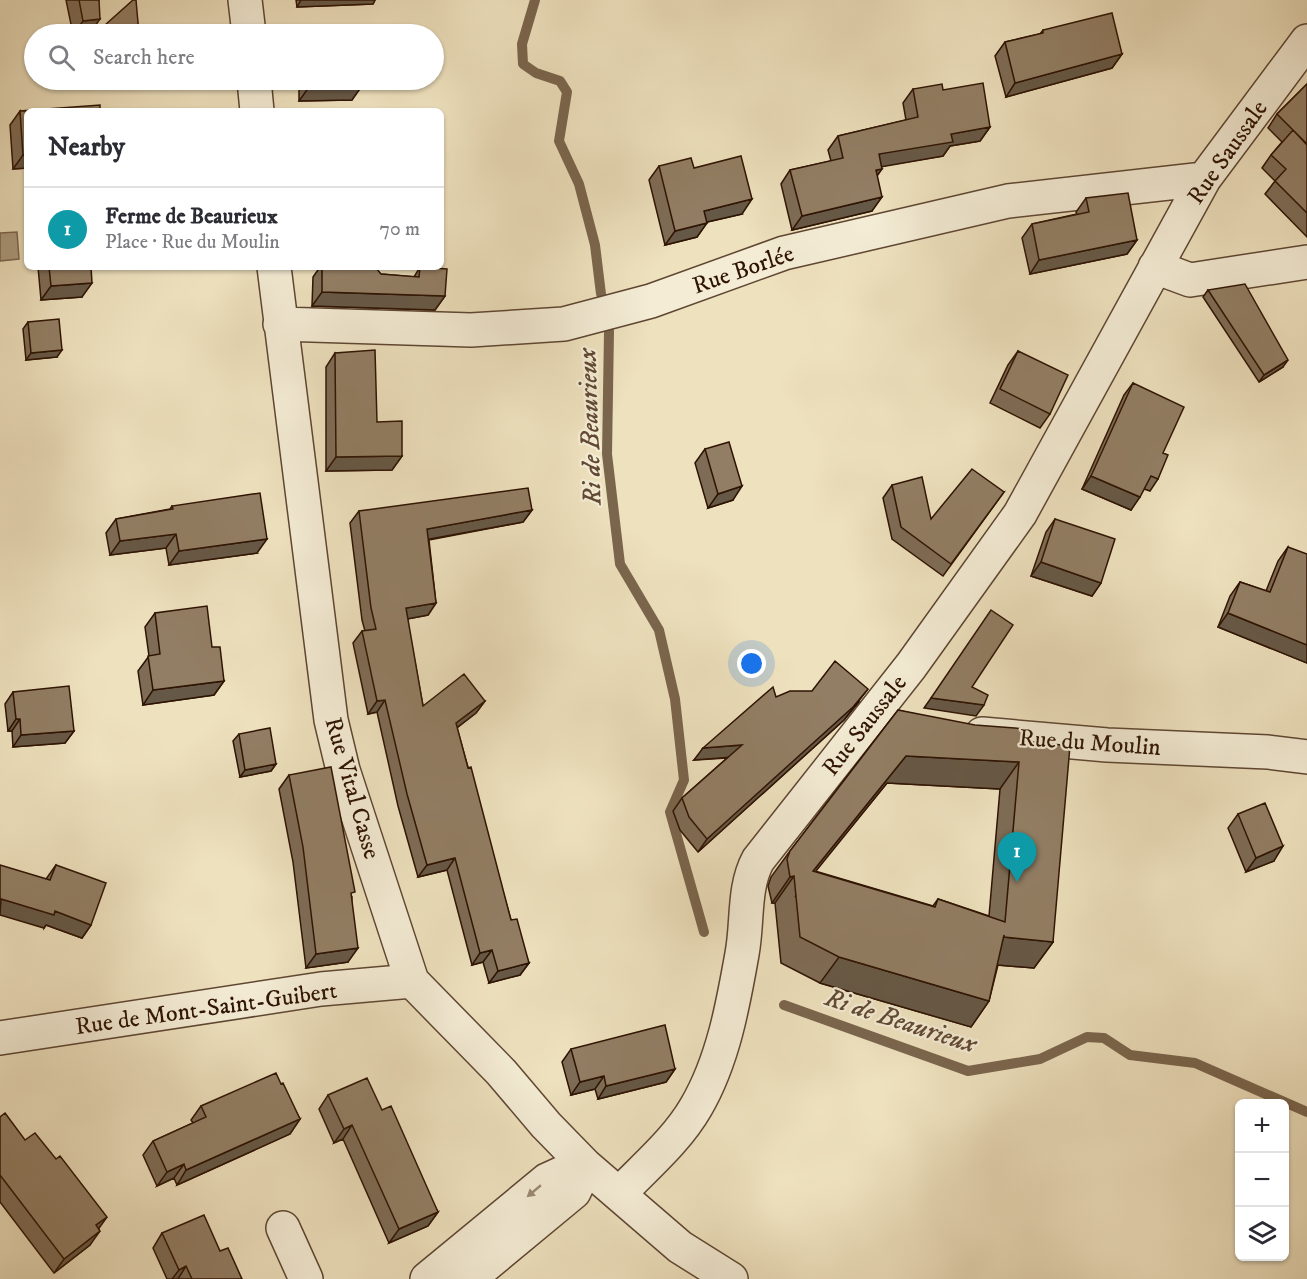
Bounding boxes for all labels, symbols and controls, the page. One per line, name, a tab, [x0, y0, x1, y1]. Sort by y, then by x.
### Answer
search box	[24, 24, 444, 90]
icon: search	[45, 41, 78, 74]
text: Search here	[93, 44, 195, 71]
street label: Rue Saussale	[1181, 95, 1275, 210]
text: Nearby	[48, 131, 125, 164]
text: Ferme de Beaurieux	[105, 203, 278, 230]
text: 1	[64, 217, 71, 242]
text: 70 m	[379, 217, 420, 242]
text: Place · Rue du Moulin	[105, 230, 280, 255]
street label: Rue Borlée	[689, 239, 798, 301]
water label: Ri de Beaurieux	[571, 346, 610, 507]
your location	[737, 649, 766, 678]
street label: Rue Saussale	[816, 669, 914, 782]
street label: Rue Vital Casse	[317, 714, 387, 863]
street label: Rue du Moulin	[1018, 723, 1162, 763]
pin: 1	[998, 832, 1036, 882]
street label: Rue de Mont-Saint-Guibert	[73, 976, 339, 1042]
water label: Ri de Beaurieux	[820, 981, 982, 1062]
map controls	[1235, 1099, 1289, 1261]
button: +	[1235, 1099, 1289, 1153]
button: −	[1235, 1153, 1289, 1207]
one-way arrow	[527, 1184, 542, 1197]
button: layers	[1235, 1207, 1289, 1261]

